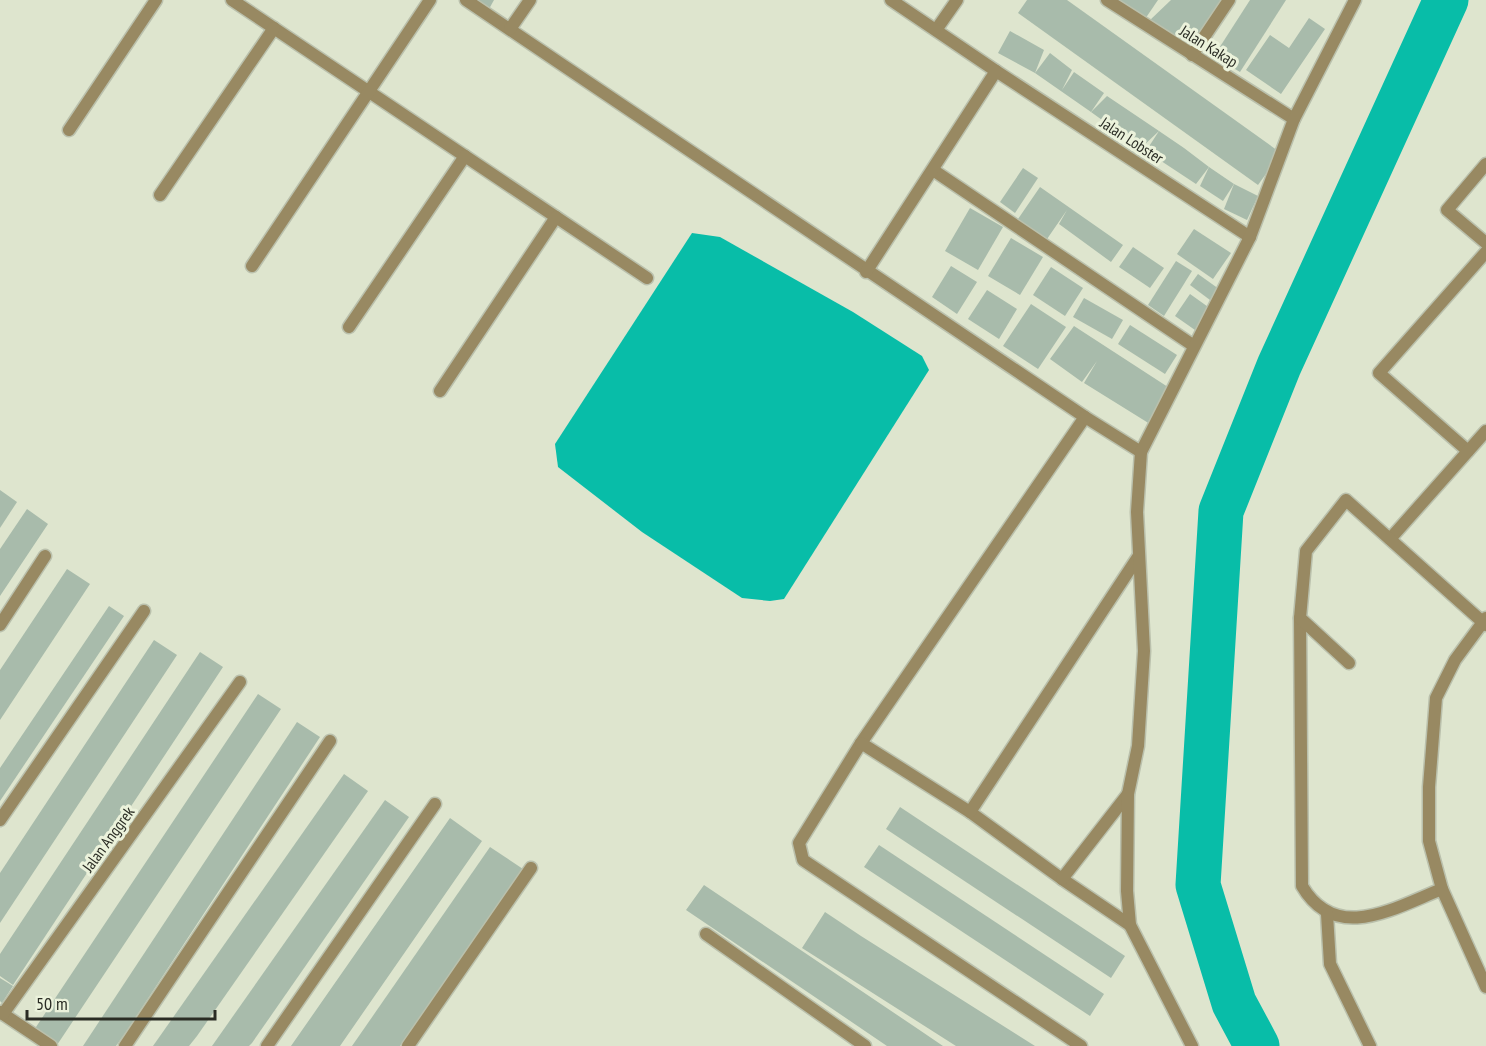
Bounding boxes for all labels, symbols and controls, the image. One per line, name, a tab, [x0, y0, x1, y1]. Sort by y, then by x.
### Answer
street label: Jalan Kakap	[1176, 20, 1242, 72]
street label: Jalan Lobster	[1096, 112, 1168, 168]
street label: Jalan Anggrek	[77, 802, 139, 876]
scale bar	[27, 983, 214, 1021]
text: 50 m	[36, 992, 68, 1015]

